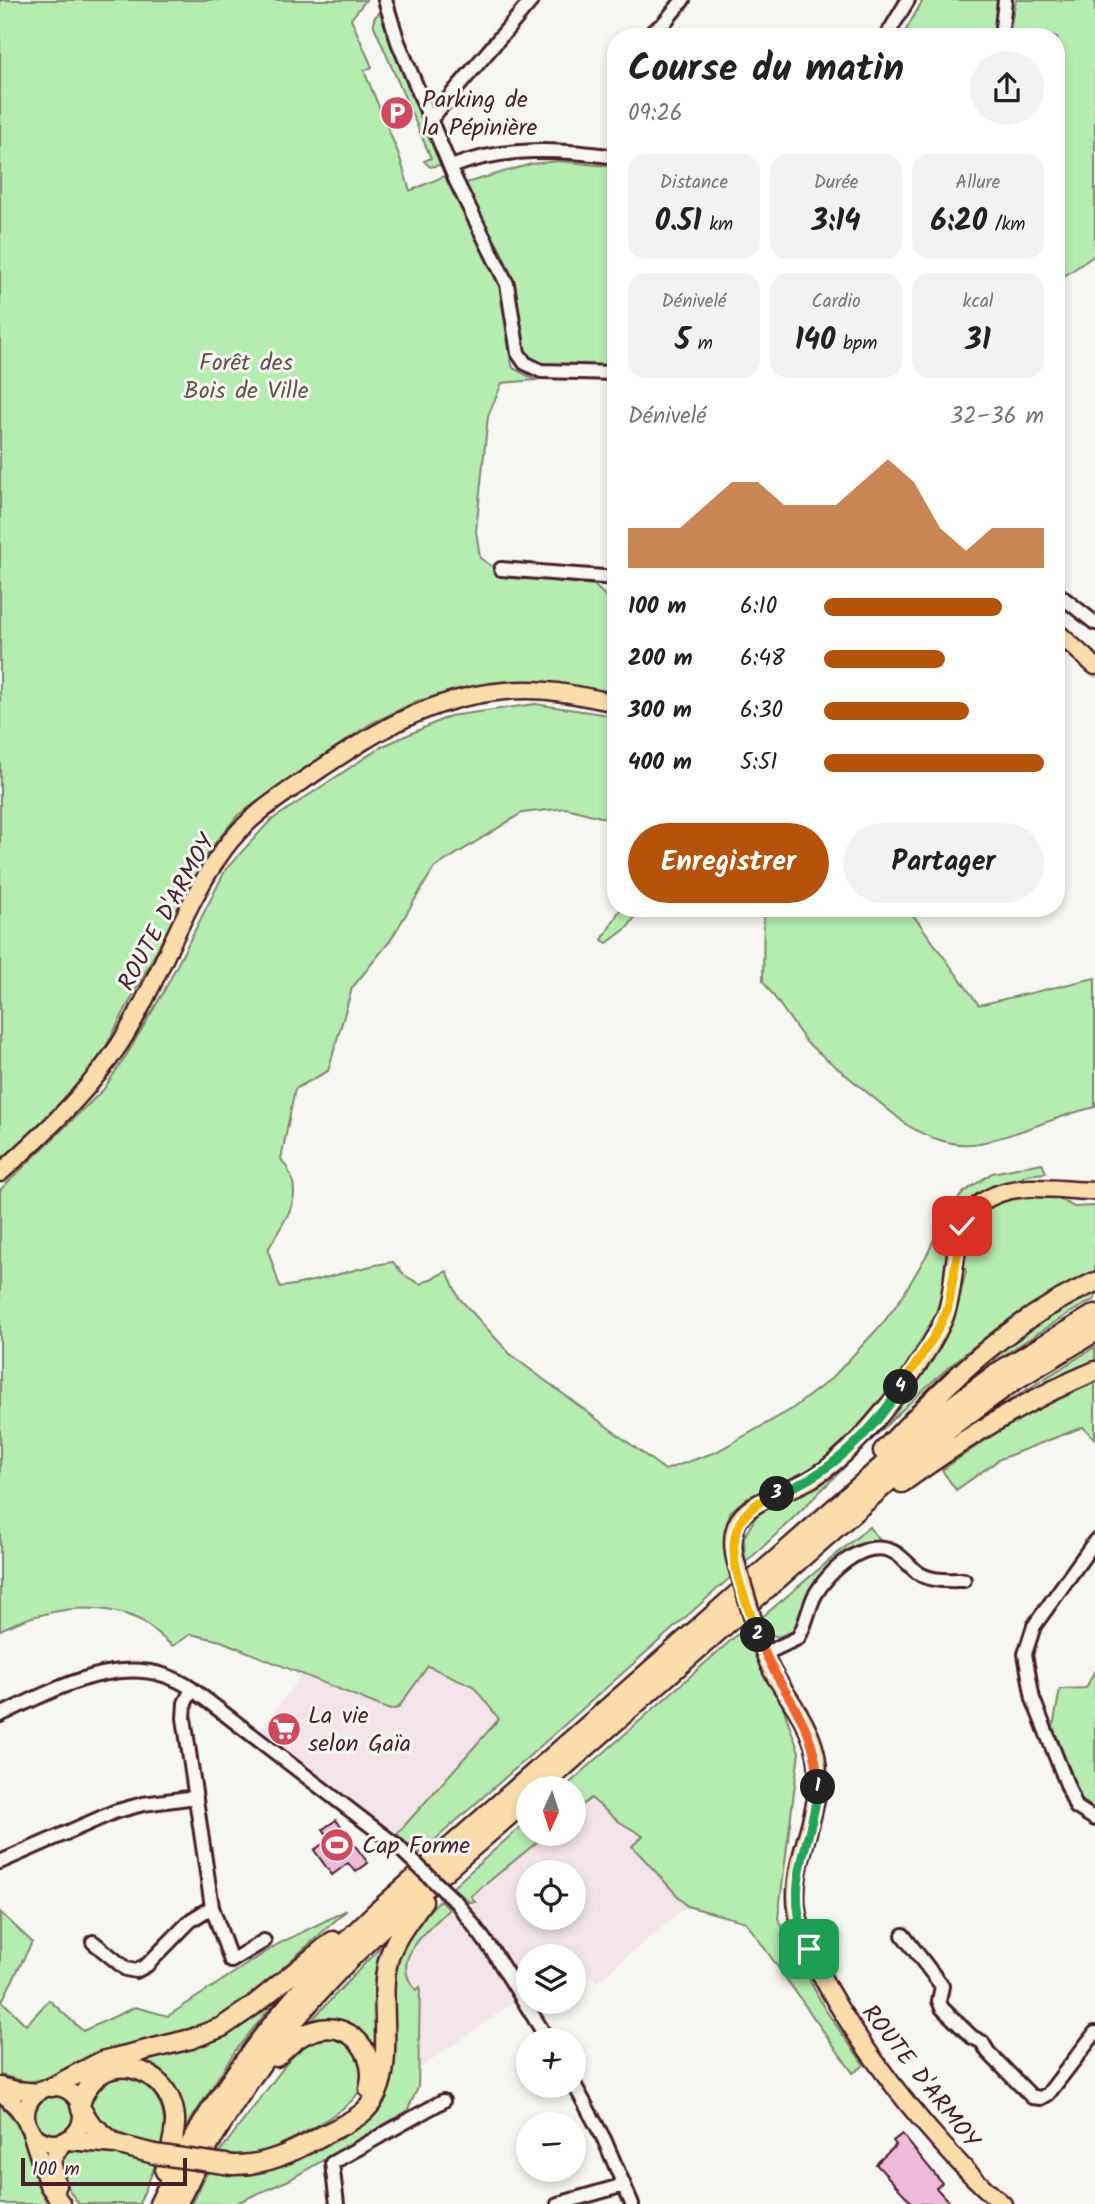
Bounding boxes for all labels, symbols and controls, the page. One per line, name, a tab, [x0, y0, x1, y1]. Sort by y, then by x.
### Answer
text: Course du matin	[628, 40, 904, 100]
button: share	[970, 51, 1044, 125]
place label: Parking de la Pépinière	[422, 81, 537, 148]
parking icon: Parking de la Pépinière	[378, 94, 416, 132]
text: 09:26	[628, 96, 683, 132]
text: Distance	[660, 168, 728, 198]
text: Durée	[814, 168, 858, 198]
text: Allure	[956, 168, 1000, 198]
text: 0.51	[655, 198, 702, 246]
text: 3:14	[811, 198, 861, 246]
text: 6:20	[931, 198, 987, 246]
text: km	[702, 210, 733, 240]
text: /km	[987, 210, 1025, 240]
text: Dénivelé	[662, 287, 726, 317]
text: Cardio	[811, 287, 861, 317]
text: kcal	[963, 287, 993, 317]
text: 5	[675, 317, 690, 365]
text: 140	[795, 317, 836, 365]
text: 31	[965, 317, 991, 365]
text: m	[690, 329, 713, 359]
text: bpm	[836, 329, 877, 359]
park label: Forêt des Bois de Ville	[183, 344, 309, 411]
text: Dénivelé	[628, 399, 706, 435]
text: 32–36 m	[950, 399, 1044, 435]
text: 100 m	[628, 589, 686, 625]
text: 6:10	[740, 589, 777, 625]
text: 200 m	[628, 641, 693, 677]
text: 6:48	[740, 641, 785, 677]
text: 300 m	[628, 693, 692, 729]
text: 6:30	[740, 693, 783, 729]
text: 400 m	[628, 745, 692, 781]
text: 5:51	[740, 745, 778, 781]
button: Enregistrer	[628, 823, 829, 903]
button: Partager	[843, 823, 1044, 903]
street label: ROUTE D'ARMOY	[108, 826, 227, 999]
pin	[932, 1196, 992, 1256]
icon: check	[943, 1207, 981, 1245]
pin: 4	[884, 1370, 918, 1404]
text: 4	[895, 1371, 906, 1401]
pin: 3	[760, 1476, 794, 1512]
text: 3	[771, 1478, 782, 1508]
pin: 2	[740, 1618, 776, 1652]
text: 2	[752, 1619, 763, 1649]
place label: La vie selon Gaïa	[308, 1697, 411, 1764]
supermarket icon: La vie selon Gaïa	[265, 1710, 303, 1748]
pin: 1	[800, 1770, 836, 1804]
text: 1	[815, 1771, 820, 1801]
north arrow	[516, 1776, 586, 1846]
map controls	[516, 1776, 586, 2182]
sports icon: Cap Forme	[318, 1826, 356, 1864]
place label: Cap Forme	[362, 1827, 470, 1866]
button: locate	[516, 1860, 586, 1930]
pin	[779, 1919, 839, 1979]
icon: arrive	[790, 1930, 828, 1968]
button: layers	[516, 1944, 586, 2014]
street label: ROUTE D'ARMOY	[851, 1996, 990, 2159]
button: +	[516, 2028, 586, 2098]
button: −	[516, 2112, 586, 2182]
scale bar	[21, 2155, 187, 2187]
text: 100 m	[32, 2155, 80, 2185]

